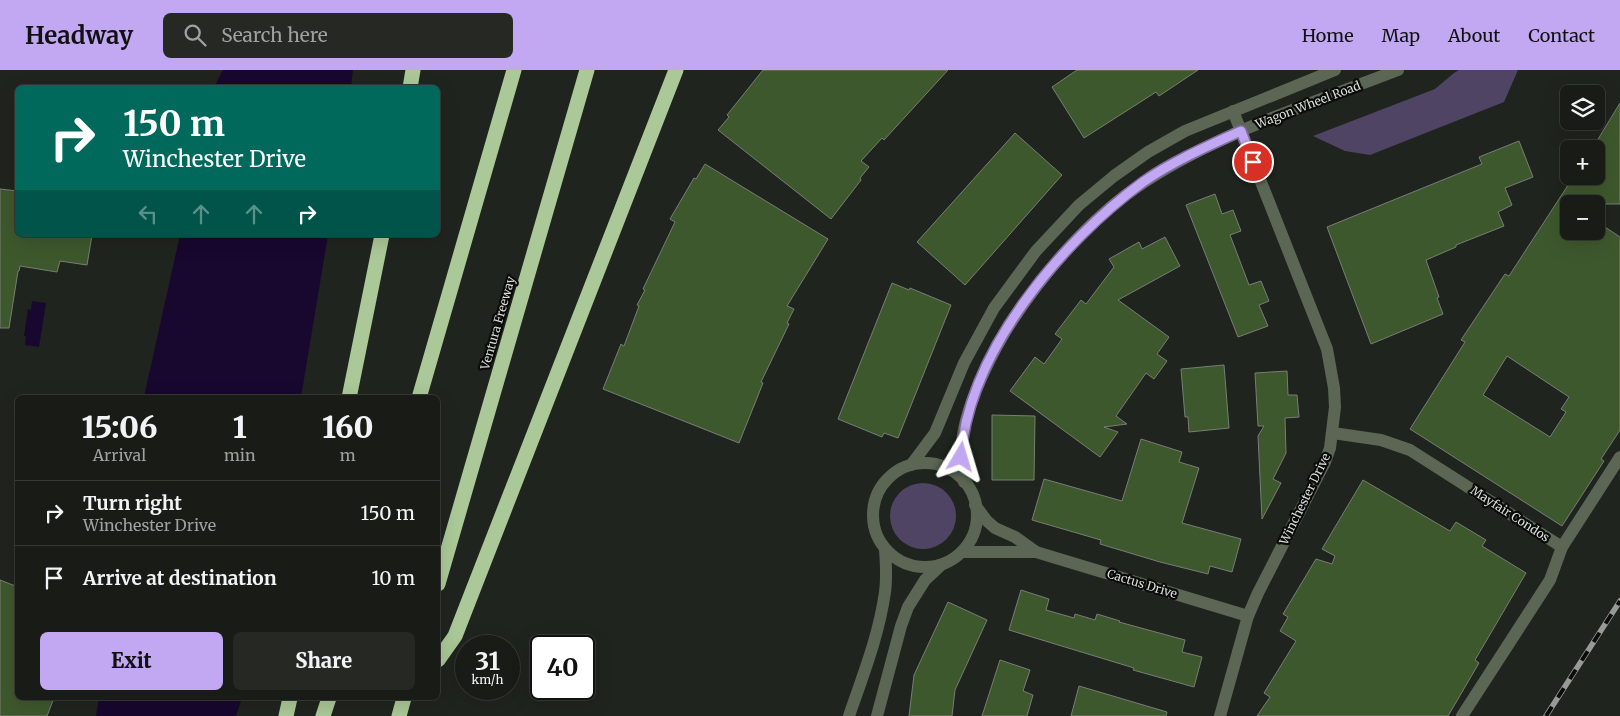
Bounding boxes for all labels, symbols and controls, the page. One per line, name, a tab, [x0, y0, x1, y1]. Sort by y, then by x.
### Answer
search box	[163, 13, 513, 58]
text: Headway	[25, 20, 133, 51]
icon: search	[181, 21, 209, 49]
text: Search here	[221, 23, 328, 47]
text: Home	[1302, 24, 1354, 47]
text: Map	[1382, 24, 1420, 47]
text: About	[1448, 24, 1500, 47]
text: Contact	[1528, 24, 1595, 47]
street label: Wagon Wheel Road	[1252, 78, 1362, 132]
map controls	[1560, 85, 1605, 240]
button: layers	[1560, 85, 1605, 130]
text: 150 m	[123, 102, 225, 146]
icon: right	[40, 105, 105, 170]
button: +	[1560, 140, 1605, 185]
pin	[1232, 141, 1274, 183]
text: Winchester Drive	[123, 145, 306, 173]
icon: arrive	[1239, 148, 1267, 176]
button: −	[1560, 195, 1605, 240]
icon: left	[134, 200, 162, 228]
icon: ahead	[187, 200, 215, 228]
icon: ahead	[240, 200, 268, 228]
icon: right	[293, 200, 321, 228]
street label: Ventura Freeway	[477, 274, 518, 372]
text: 15:06	[81, 408, 158, 446]
text: 1	[233, 408, 247, 446]
text: 160	[322, 408, 374, 446]
position arrow	[934, 430, 986, 482]
text: Arrival	[93, 445, 146, 465]
text: min	[224, 445, 256, 465]
text: m	[340, 445, 356, 465]
street label: Winchester Drive	[1275, 451, 1333, 548]
street label: Mayfair Condos	[1468, 482, 1553, 545]
text: Turn right	[83, 491, 182, 515]
icon: right	[40, 499, 68, 527]
text: 150 m	[361, 501, 415, 525]
text: Winchester Drive	[83, 515, 216, 535]
icon: arrive	[40, 564, 68, 592]
text: Arrive at destination	[83, 566, 277, 590]
text: 10 m	[372, 566, 415, 590]
street label: Cactus Drive	[1105, 566, 1179, 601]
button: Exit	[40, 632, 223, 690]
button: Share	[233, 632, 415, 690]
speed limit sign: 40	[530, 635, 595, 700]
text: 31	[475, 645, 500, 677]
text: km/h	[472, 672, 503, 687]

